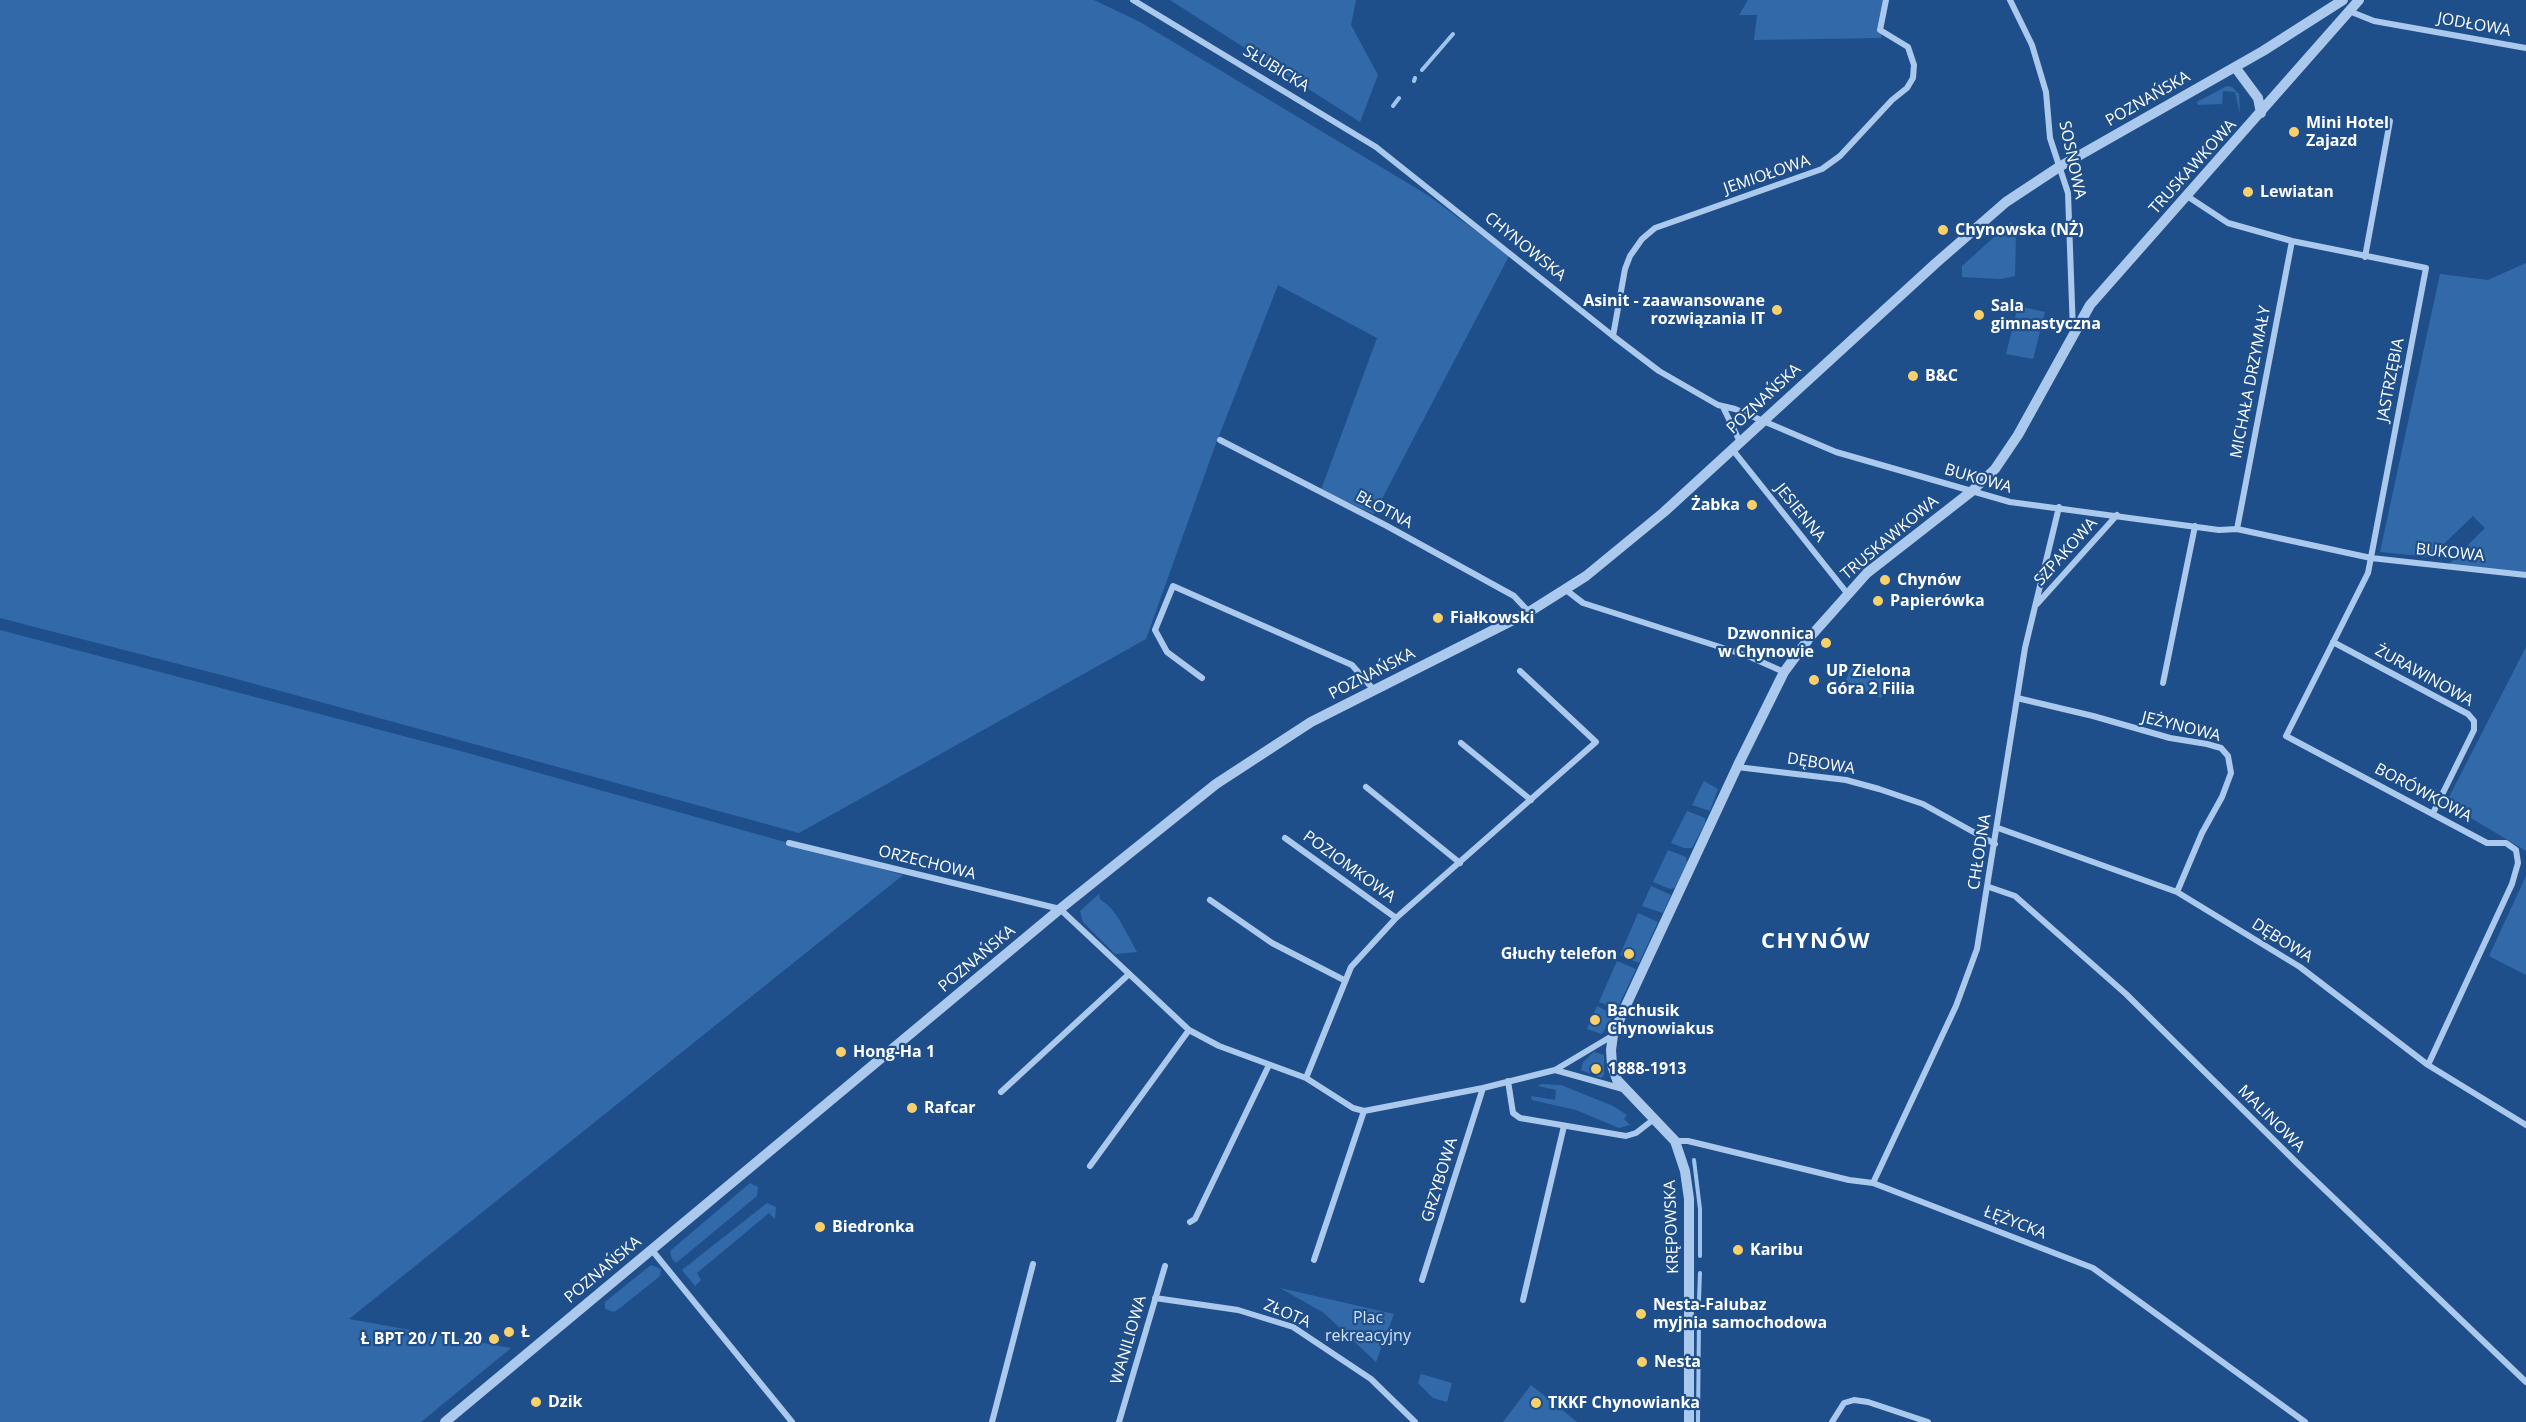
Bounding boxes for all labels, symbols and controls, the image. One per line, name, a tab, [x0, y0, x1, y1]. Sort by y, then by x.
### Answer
street label: JODŁOWA	[2436, 9, 2512, 41]
street label: SŁUBICKA	[1240, 42, 1312, 96]
street label: POZNAŃSKA	[2102, 67, 2194, 131]
place label: Mini Hotel Zajazd	[2306, 113, 2389, 151]
street label: TRUSKAWKOWA	[2145, 116, 2241, 218]
street label: SOSNOWA	[2054, 119, 2090, 201]
marker: Mini Hotel Zajazd	[2287, 125, 2301, 139]
street label: JEMIOŁOWA	[1721, 151, 1813, 199]
place label: Lewiatan	[2260, 182, 2334, 202]
marker: Lewiatan	[2241, 185, 2255, 199]
street label: CHYNOWSKA	[1481, 208, 1569, 286]
place label: Chynowska (NŻ)	[1955, 220, 2084, 240]
marker: Chynowska (NŻ)	[1936, 223, 1950, 237]
place label: Asinit - zaawansowane rozwiązania IT	[1583, 291, 1765, 329]
place label: Sala gimnastyczna	[1991, 296, 2101, 334]
marker: Asinit - zaawansowane rozwiązania IT	[1770, 303, 1784, 317]
street label: MICHAŁA DRZYMAŁY	[2227, 304, 2275, 460]
marker: Sala gimnastyczna	[1972, 308, 1986, 322]
street label: JASTRZĘBIA	[2373, 337, 2409, 423]
street label: POZNAŃSKA	[1723, 360, 1805, 438]
place label: B&C	[1925, 366, 1958, 386]
marker: B&C	[1906, 369, 1920, 383]
street label: BUKOWA	[1942, 460, 2014, 498]
street label: JESIENNA	[1771, 480, 1829, 546]
street label: BŁOTNA	[1352, 487, 1416, 533]
street label: TRUSKAWKOWA	[1838, 492, 1942, 584]
place label: Żabka	[1691, 495, 1740, 515]
marker: Żabka	[1745, 498, 1759, 512]
street label: SZPAKOWA	[2030, 514, 2102, 590]
street label: BUKOWA	[2415, 540, 2485, 566]
place label: Chynów	[1897, 570, 1961, 590]
marker: Chynów	[1878, 573, 1892, 587]
place label: Papierówka	[1890, 591, 1985, 611]
marker: Papierówka	[1871, 594, 1885, 608]
place label: Fiałkowski	[1450, 608, 1534, 628]
marker: Fiałkowski	[1431, 611, 1445, 625]
place label: Dzwonnica w Chynowie	[1718, 624, 1814, 662]
marker: Dzwonnica w Chynowie	[1819, 636, 1833, 650]
street label: ŻURAWINOWA	[2371, 641, 2477, 711]
street label: POZNAŃSKA	[1326, 644, 1418, 704]
place label: UP Zielona Góra 2 Filia	[1826, 661, 1915, 699]
marker: UP Zielona Góra 2 Filia	[1807, 673, 1821, 687]
street label: JEŻYNOWA	[2140, 708, 2222, 746]
street label: DĘBOWA	[1786, 749, 1856, 779]
street label: BORÓWKOWA	[2371, 759, 2475, 827]
street label: CHŁODNA	[1965, 813, 1995, 891]
street label: POZIOMKOWA	[1299, 827, 1399, 907]
street label: ORZECHOWA	[876, 842, 978, 884]
street label: DĘBOWA	[2248, 915, 2316, 967]
street label: POZNAŃSKA	[935, 921, 1019, 997]
district label: CHYNÓW	[1761, 929, 1871, 955]
place label: Głuchy telefon	[1501, 944, 1617, 964]
marker: Głuchy telefon	[1622, 947, 1636, 961]
place label: Bachusik Chynowiakus	[1607, 1001, 1714, 1039]
marker: Bachusik Chynowiakus	[1588, 1013, 1602, 1027]
place label: Hong-Ha 1	[853, 1042, 935, 1062]
marker: Hong-Ha 1	[834, 1045, 848, 1059]
place label: 1888-1913	[1608, 1059, 1686, 1079]
marker: 1888-1913	[1589, 1062, 1603, 1076]
street label: MALINOWA	[2234, 1082, 2308, 1156]
place label: Rafcar	[924, 1098, 976, 1118]
marker: Rafcar	[905, 1101, 919, 1115]
street label: GRZYBOWA	[1418, 1135, 1462, 1225]
street label: KRĘPOWSKA	[1661, 1180, 1683, 1274]
street label: ŁĘŻYCKA	[1981, 1202, 2049, 1244]
place label: Biedronka	[832, 1217, 914, 1237]
marker: Biedronka	[813, 1220, 827, 1234]
street label: POZNAŃSKA	[561, 1232, 645, 1308]
place label: Karibu	[1750, 1240, 1803, 1260]
marker: Karibu	[1731, 1243, 1745, 1257]
street label: WANILIOWA	[1107, 1293, 1151, 1387]
place label: Nesta-Falubaz myjnia samochodowa	[1653, 1295, 1827, 1333]
street label: ZŁOTA	[1261, 1296, 1313, 1332]
marker: Nesta-Falubaz myjnia samochodowa	[1634, 1307, 1648, 1321]
park label: Plac rekreacyjny	[1325, 1308, 1411, 1346]
place label: Ł	[521, 1322, 530, 1342]
marker: Ł	[502, 1325, 516, 1339]
place label: Ł BPT 20 / TL 20	[361, 1329, 482, 1349]
marker: Ł BPT 20 / TL 20	[487, 1332, 501, 1346]
place label: Nesta	[1654, 1352, 1701, 1372]
marker: Nesta	[1635, 1355, 1649, 1369]
place label: Dzik	[548, 1392, 582, 1412]
place label: TKKF Chynowianka	[1548, 1393, 1700, 1413]
marker: Dzik	[529, 1395, 543, 1409]
marker: TKKF Chynowianka	[1529, 1396, 1543, 1410]

